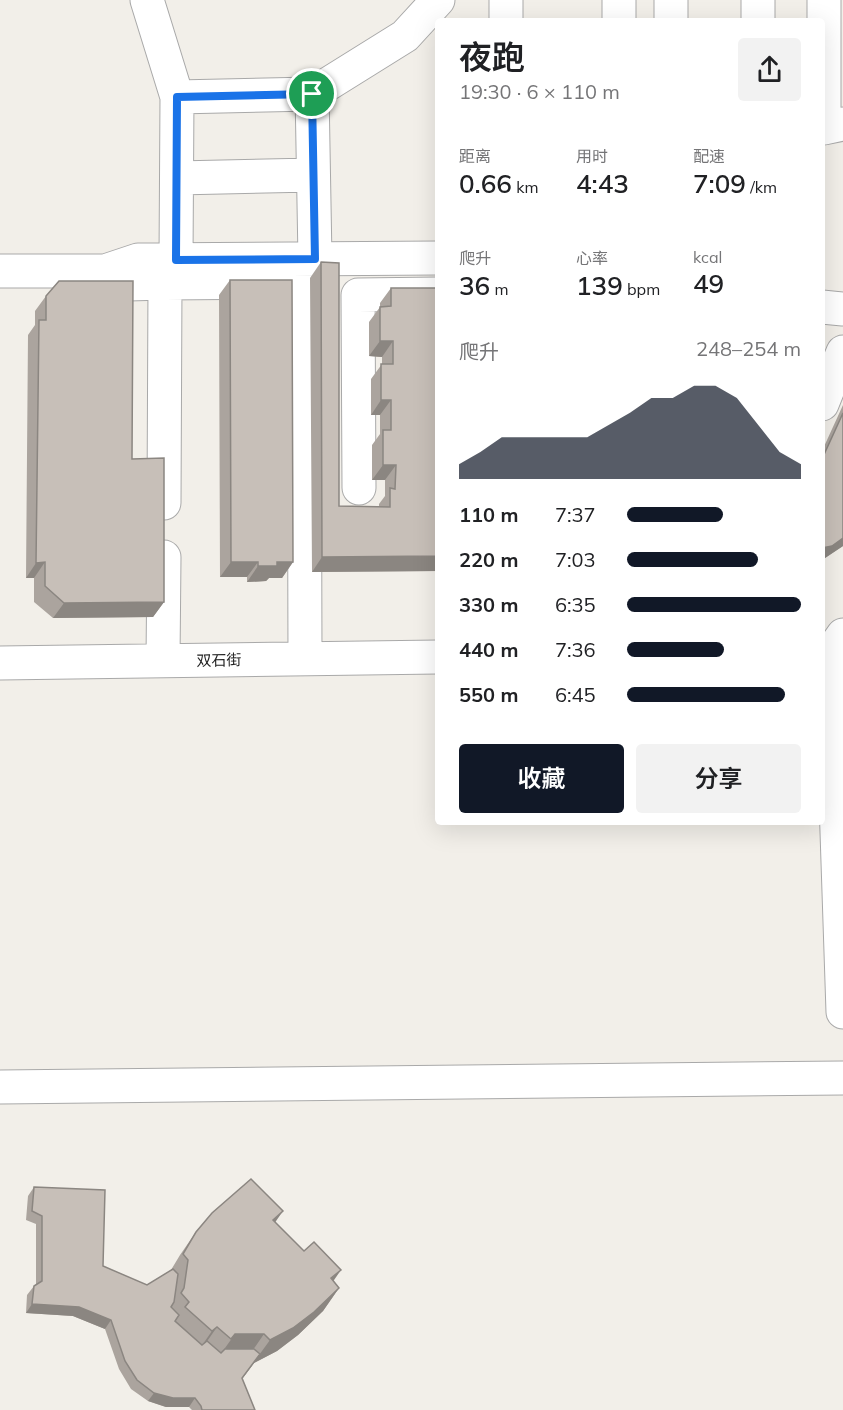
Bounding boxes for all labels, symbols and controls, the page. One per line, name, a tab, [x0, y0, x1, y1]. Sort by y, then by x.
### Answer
text: 夜跑	[459, 36, 525, 77]
button: share	[738, 38, 801, 101]
pin	[286, 68, 337, 119]
icon: arrive	[295, 77, 328, 110]
text: 19:30 · 6 × 110 m	[459, 79, 620, 104]
text: 距离	[459, 146, 491, 166]
text: 用时	[576, 146, 608, 166]
text: 配速	[693, 146, 725, 166]
text: 0.66	[459, 167, 512, 200]
text: 4:43	[576, 167, 629, 200]
text: 7:09	[693, 167, 746, 200]
text: km	[512, 177, 538, 197]
text: /km	[746, 177, 777, 197]
text: kcal	[693, 247, 722, 267]
text: 爬升	[459, 248, 491, 268]
text: 心率	[576, 248, 608, 268]
text: 49	[693, 267, 724, 300]
text: 36	[459, 269, 490, 302]
text: 139	[576, 269, 623, 302]
text: m	[490, 279, 508, 299]
text: bpm	[623, 279, 660, 299]
text: 248–254 m	[696, 336, 801, 361]
text: 爬升	[459, 339, 499, 364]
text: 110 m	[459, 502, 518, 527]
text: 7:37	[555, 502, 596, 527]
text: 220 m	[459, 547, 518, 572]
text: 7:03	[555, 547, 596, 572]
text: 330 m	[459, 592, 518, 617]
text: 6:35	[555, 592, 596, 617]
text: 440 m	[459, 637, 518, 662]
text: 7:36	[555, 637, 596, 662]
street label: 双石街	[196, 650, 242, 670]
text: 550 m	[459, 682, 518, 707]
text: 6:45	[555, 682, 596, 707]
button: 收藏	[459, 744, 624, 813]
button: 分享	[636, 744, 801, 813]

